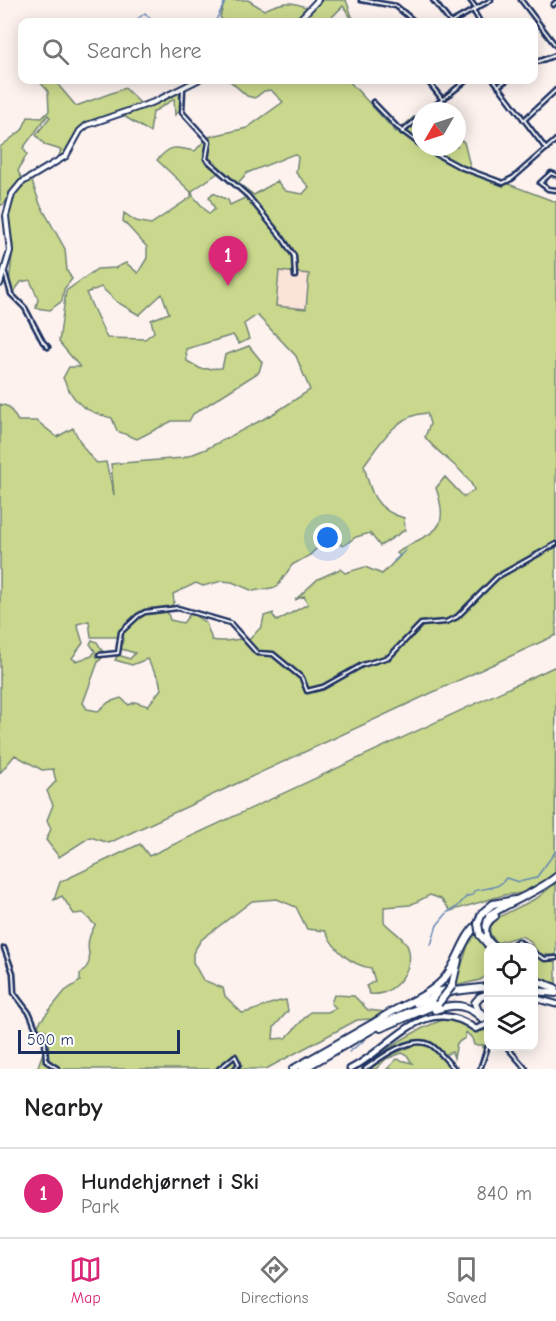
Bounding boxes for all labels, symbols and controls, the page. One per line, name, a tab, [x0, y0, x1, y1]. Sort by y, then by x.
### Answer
search box	[18, 18, 538, 84]
icon: search	[39, 35, 72, 68]
text: Search here	[87, 38, 202, 64]
north arrow	[412, 102, 466, 156]
pin: 1	[208, 236, 248, 286]
your location	[313, 523, 342, 552]
map controls	[484, 943, 538, 1051]
button: locate	[484, 943, 538, 997]
button: layers	[484, 997, 538, 1051]
scale bar	[18, 1027, 180, 1054]
text: 500 m	[27, 1031, 74, 1049]
text: Nearby	[24, 1093, 103, 1123]
text: Hundehjørnet i Ski	[81, 1169, 259, 1195]
text: 1	[40, 1182, 47, 1205]
text: 840 m	[477, 1182, 532, 1205]
text: Park	[81, 1195, 119, 1218]
tab: Map	[69, 1253, 102, 1307]
tab: Directions	[241, 1253, 308, 1307]
tab: Saved	[447, 1253, 487, 1307]

